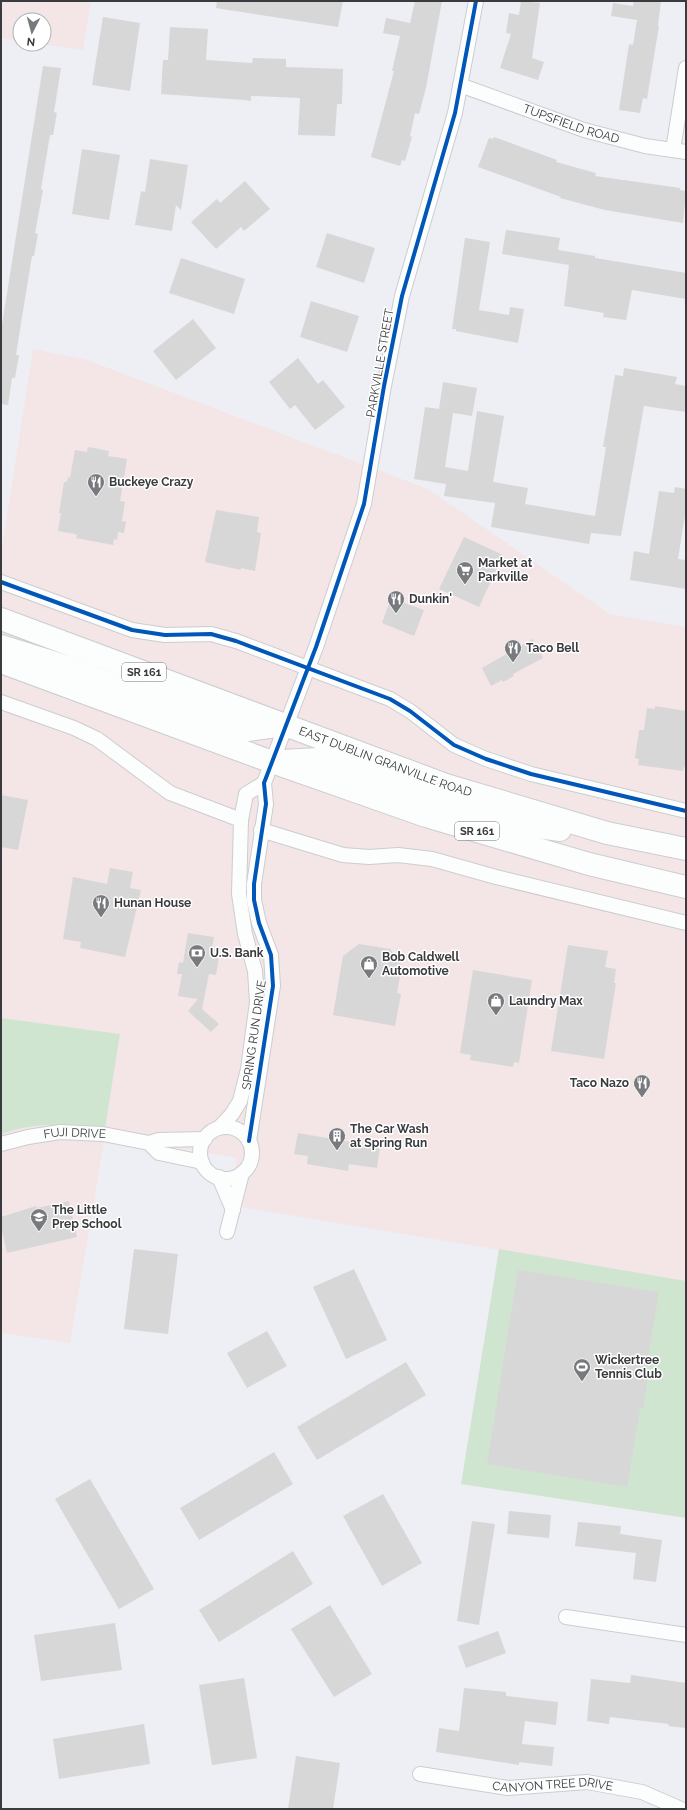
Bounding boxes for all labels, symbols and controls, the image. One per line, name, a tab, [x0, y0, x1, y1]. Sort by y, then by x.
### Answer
north arrow	[12, 12, 52, 52]
text: N	[26, 35, 36, 48]
street label: TUPSFIELD ROAD	[521, 102, 621, 146]
street label: PARKVILLE STREET	[364, 307, 397, 419]
restaurant icon: Buckeye Crazy	[86, 472, 106, 497]
place label: Buckeye Crazy	[109, 475, 194, 489]
place label: Market at Parkville	[478, 556, 533, 584]
supermarket icon: Market at Parkville	[455, 560, 475, 585]
restaurant icon: Dunkin'	[386, 589, 406, 614]
place label: Dunkin'	[409, 592, 452, 606]
restaurant icon: Taco Bell	[503, 638, 523, 663]
place label: Taco Bell	[526, 641, 579, 655]
road number: SR 161	[122, 663, 166, 681]
street label: EAST DUBLIN GRANVILLE ROAD	[297, 724, 474, 799]
road number: SR 161	[455, 822, 499, 840]
restaurant icon: Hunan House	[91, 893, 111, 918]
place label: Hunan House	[114, 896, 191, 910]
bank icon: U.S. Bank	[187, 943, 207, 968]
place label: U.S. Bank	[210, 946, 264, 960]
place label: Bob Caldwell Automotive	[382, 950, 459, 978]
shop icon: Bob Caldwell Automotive	[359, 954, 379, 979]
street label: SPRING RUN DRIVE	[239, 979, 269, 1091]
shop icon: Laundry Max	[486, 991, 506, 1016]
place label: Laundry Max	[509, 994, 583, 1008]
restaurant icon: Taco Nazo	[632, 1073, 652, 1098]
place label: Taco Nazo	[570, 1076, 629, 1090]
place label: The Car Wash at Spring Run	[350, 1122, 429, 1150]
street label: FUJI DRIVE	[43, 1125, 106, 1141]
building icon: The Car Wash at Spring Run	[327, 1126, 347, 1151]
place label: The Little Prep School	[52, 1203, 122, 1231]
school or university icon: The Little Prep School	[29, 1207, 49, 1232]
place label: Wickertree Tennis Club	[595, 1353, 662, 1381]
sports icon: Wickertree Tennis Club	[572, 1357, 592, 1382]
street label: CANYON TREE DRIVE	[491, 1775, 614, 1795]

